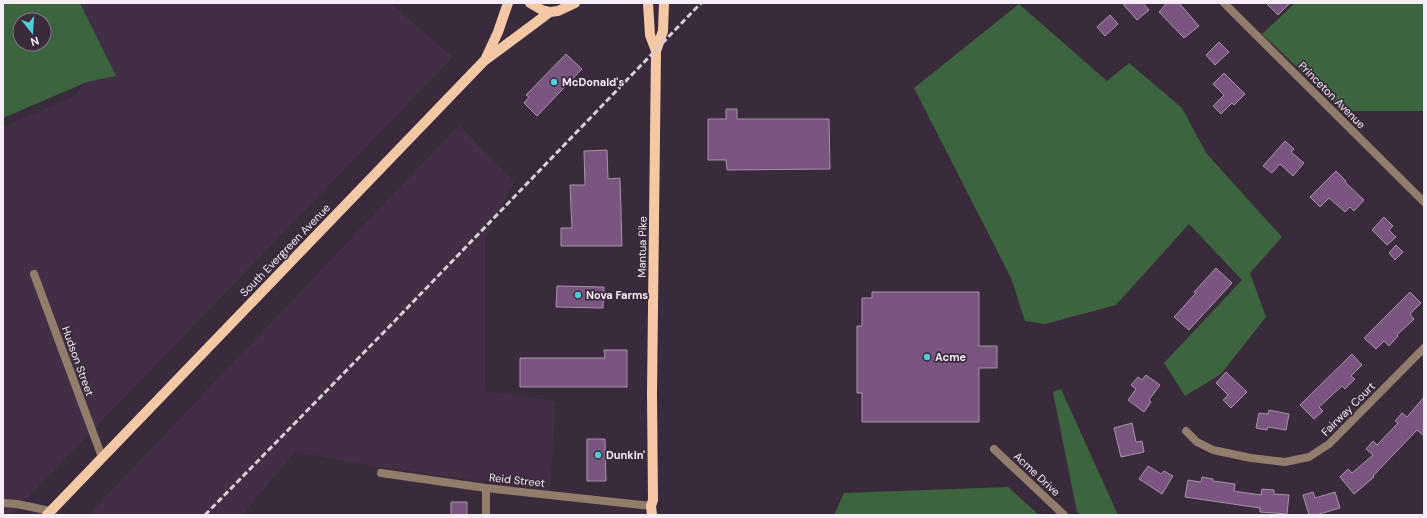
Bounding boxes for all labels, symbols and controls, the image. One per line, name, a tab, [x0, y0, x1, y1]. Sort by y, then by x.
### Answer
north arrow	[12, 12, 52, 52]
text: N	[29, 34, 41, 49]
street label: Princeton Avenue	[1296, 59, 1368, 131]
place label: McDonald's	[562, 75, 624, 89]
marker: McDonald's	[549, 77, 559, 87]
street label: South Evergreen Avenue	[237, 201, 333, 299]
street label: Mantua Pike	[634, 216, 650, 278]
place label: Nova Farms	[586, 288, 648, 302]
marker: Nova Farms	[573, 290, 583, 300]
street label: Hudson Street	[59, 324, 97, 398]
place label: Acme	[935, 350, 967, 364]
marker: Acme	[922, 352, 932, 362]
street label: Fairway Court	[1318, 379, 1378, 439]
place label: Dunkin'	[606, 448, 645, 462]
street label: Acme Drive	[1011, 449, 1063, 499]
marker: Dunkin'	[593, 450, 603, 460]
street label: Reid Street	[488, 470, 546, 490]

